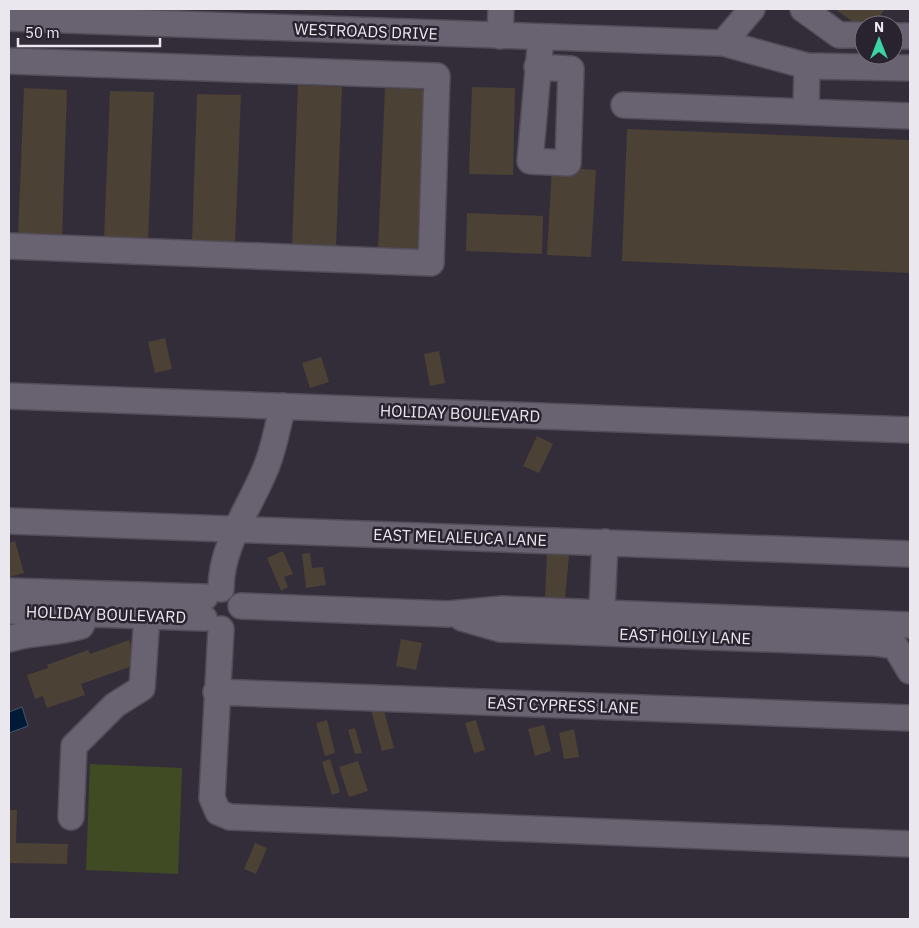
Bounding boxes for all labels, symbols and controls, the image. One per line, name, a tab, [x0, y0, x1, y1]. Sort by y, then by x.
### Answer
scale bar	[18, 15, 160, 47]
north arrow	[854, 15, 904, 65]
text: N	[874, 18, 884, 36]
street label: WESTROADS DRIVE	[294, 19, 438, 43]
text: 50 m	[25, 23, 60, 42]
street label: HOLIDAY BOULEVARD	[380, 400, 540, 426]
street label: EAST MELALEUCA LANE	[373, 524, 547, 550]
street label: HOLIDAY BOULEVARD	[26, 601, 186, 627]
street label: EAST HOLLY LANE	[619, 624, 751, 648]
street label: EAST CYPRESS LANE	[487, 692, 639, 718]

